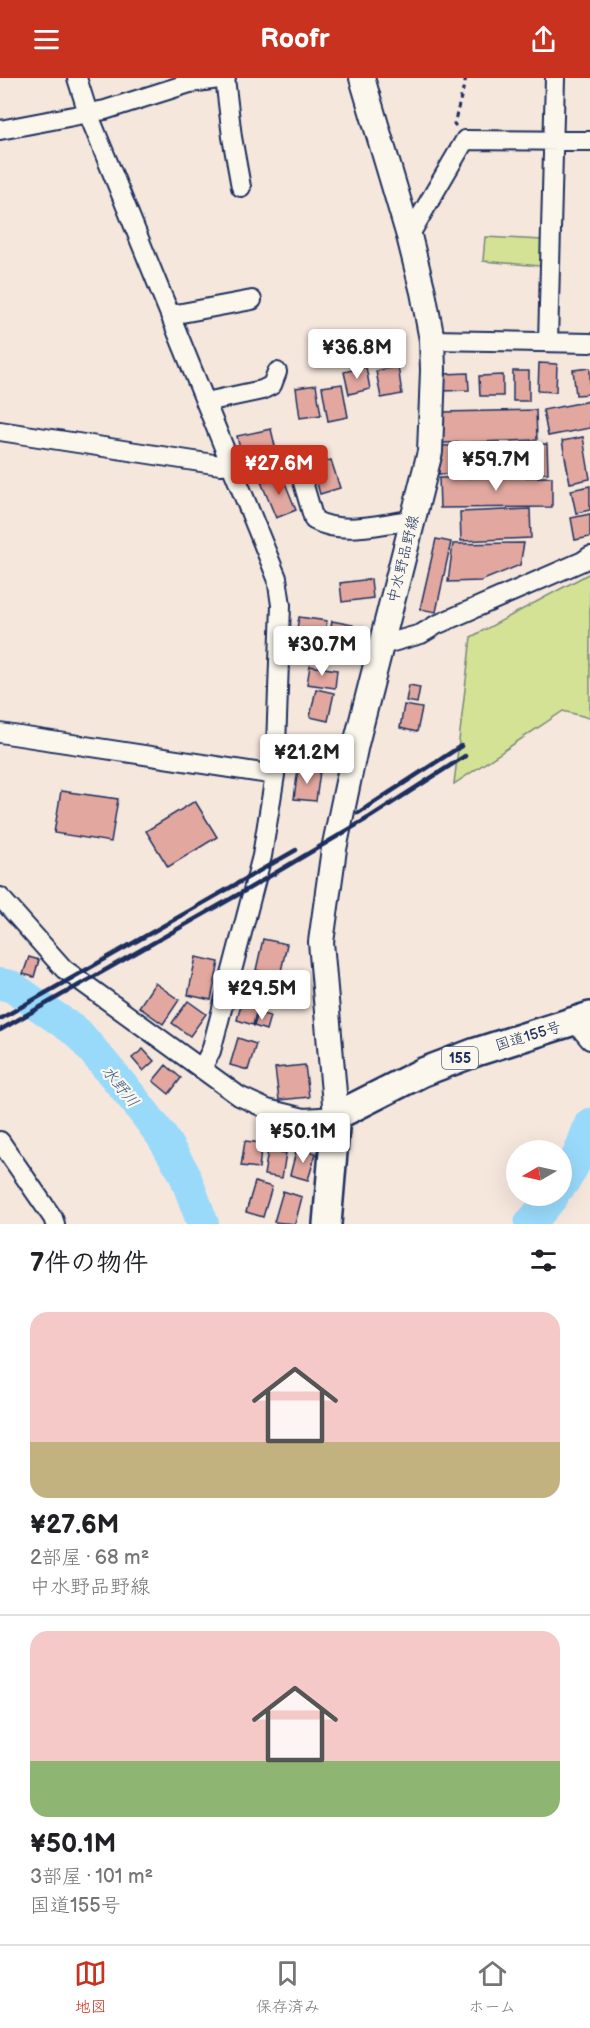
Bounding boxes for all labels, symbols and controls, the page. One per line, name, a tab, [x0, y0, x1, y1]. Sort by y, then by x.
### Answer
icon: menu	[30, 23, 63, 56]
text: Roofr	[260, 23, 330, 55]
icon: share	[527, 23, 560, 56]
pin: ¥36.8M	[308, 329, 406, 380]
text: ¥36.8M	[322, 336, 392, 360]
pin: ¥59.7M	[447, 441, 545, 492]
pin: ¥27.6M	[230, 445, 328, 496]
text: ¥59.7M	[462, 448, 530, 472]
text: ¥27.6M	[245, 452, 313, 476]
street label: 中水野品野線	[383, 513, 424, 605]
pin: ¥30.7M	[273, 626, 371, 677]
text: ¥30.7M	[287, 633, 357, 657]
pin: ¥21.2M	[258, 734, 356, 785]
text: ¥21.2M	[274, 741, 340, 765]
pin: ¥29.5M	[213, 970, 311, 1021]
text: ¥29.5M	[227, 977, 297, 1001]
street label: 国道155号	[493, 1017, 563, 1056]
road number: 155	[442, 1047, 478, 1069]
water label: 水野川	[97, 1062, 142, 1112]
pin: ¥50.1M	[254, 1113, 352, 1164]
text: ¥50.1M	[270, 1120, 336, 1144]
north arrow	[506, 1140, 572, 1206]
map controls	[506, 1140, 572, 1206]
icon: filters	[527, 1244, 560, 1277]
text: 7件の物件	[30, 1248, 148, 1279]
icon: home	[241, 1351, 349, 1459]
text: ¥27.6M	[30, 1510, 119, 1541]
text: 2部屋 · 68 m²	[30, 1546, 149, 1570]
text: 中水野品野線	[30, 1575, 150, 1599]
icon: home	[241, 1670, 349, 1778]
text: ¥50.1M	[30, 1829, 116, 1860]
text: 3部屋 · 101 m²	[30, 1865, 153, 1889]
text: 国道155号	[30, 1894, 121, 1918]
tab: 地図	[74, 1957, 107, 2017]
tab: 保存済み	[256, 1957, 320, 2017]
tab: ホーム	[468, 1957, 516, 2017]

